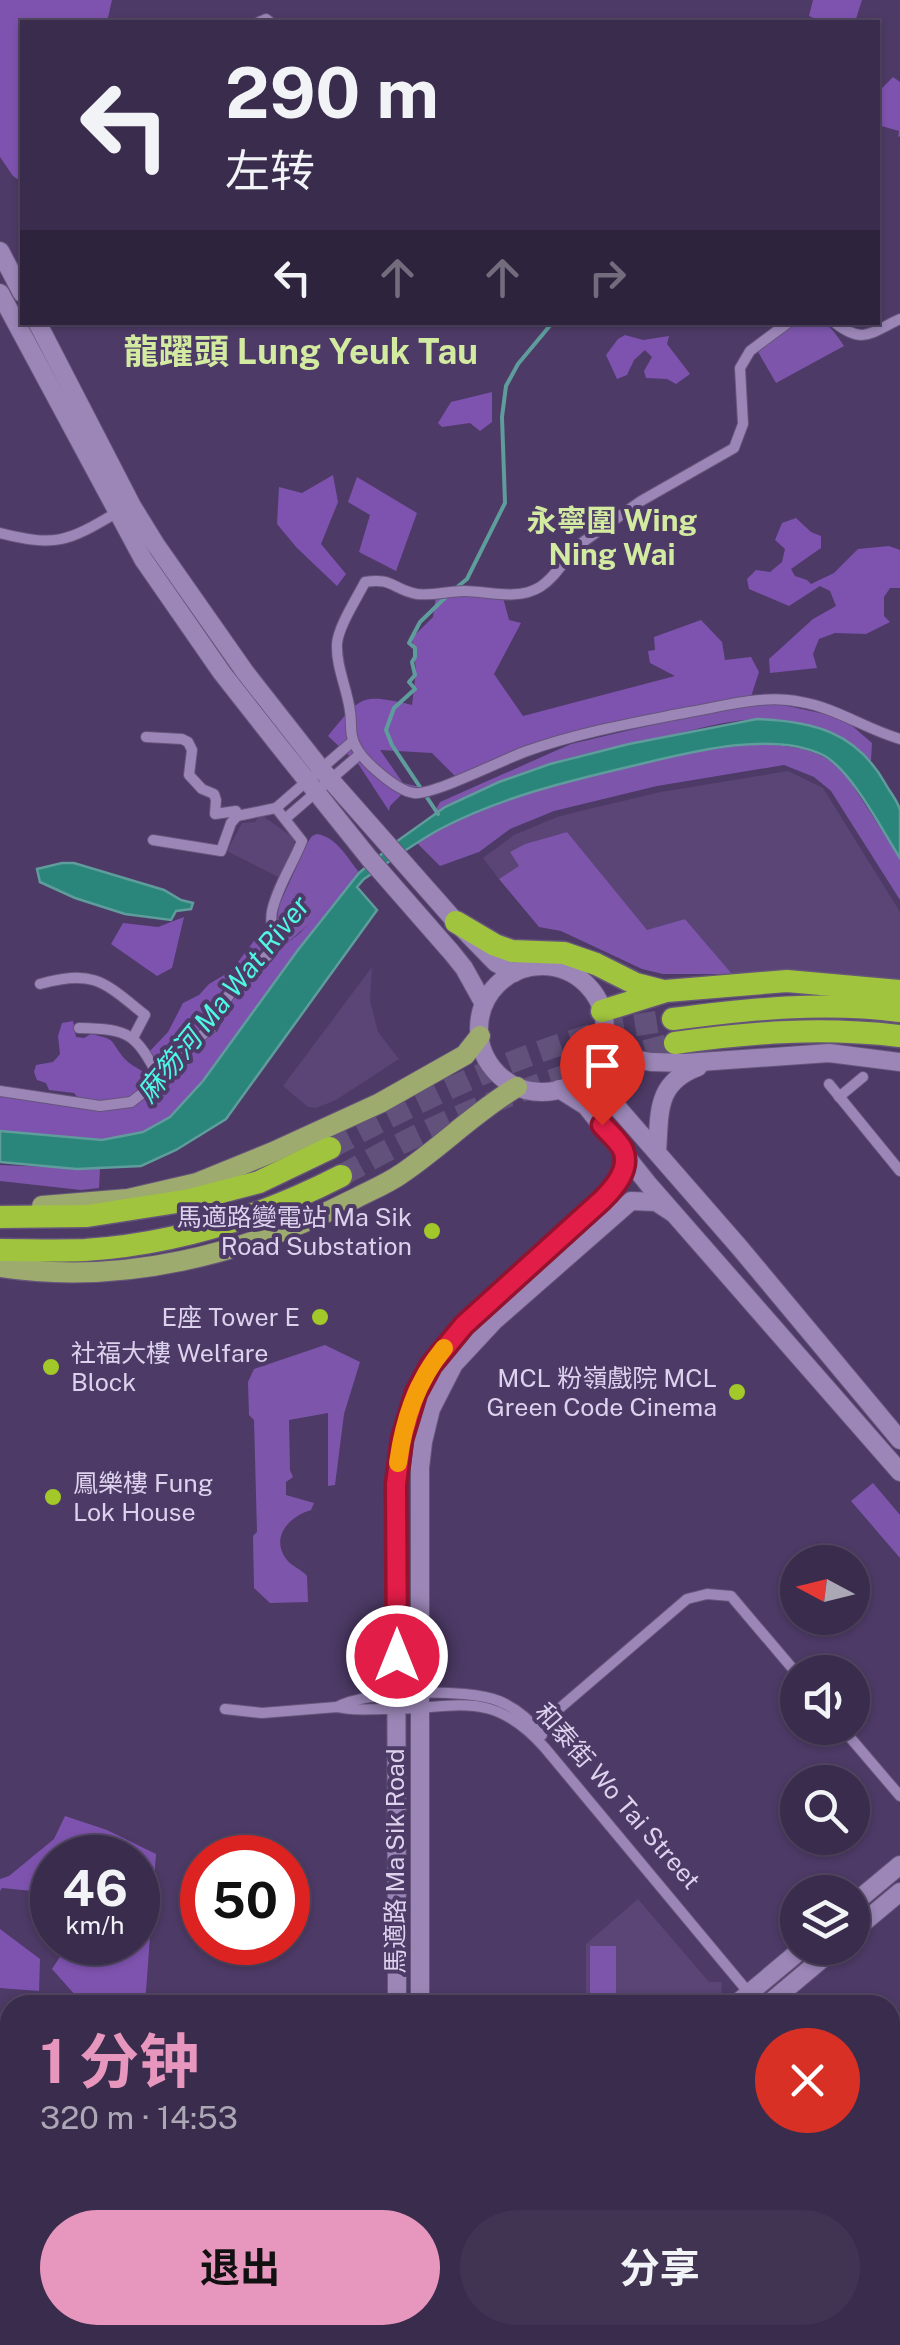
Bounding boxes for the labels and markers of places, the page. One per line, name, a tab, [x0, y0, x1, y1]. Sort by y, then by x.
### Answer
pin	[560, 1023, 645, 1126]
place label: 馬適路變電站 Ma Sik Road Substation	[177, 1202, 412, 1261]
marker: 馬適路變電站 Ma Sik Road Substation	[421, 1220, 443, 1242]
place label: E座 Tower E	[162, 1302, 300, 1332]
marker: E座 Tower E	[309, 1306, 331, 1328]
place label: 社福大樓 Welfare Block	[71, 1338, 269, 1397]
marker: 社福大樓 Welfare Block	[40, 1356, 62, 1378]
place label: MCL 粉嶺戲院 MCL Green Code Cinema	[486, 1363, 717, 1422]
marker: MCL 粉嶺戲院 MCL Green Code Cinema	[726, 1381, 748, 1403]
place label: 鳳樂樓 Fung Lok House	[73, 1468, 213, 1527]
marker: 鳳樂樓 Fung Lok House	[42, 1486, 64, 1508]

